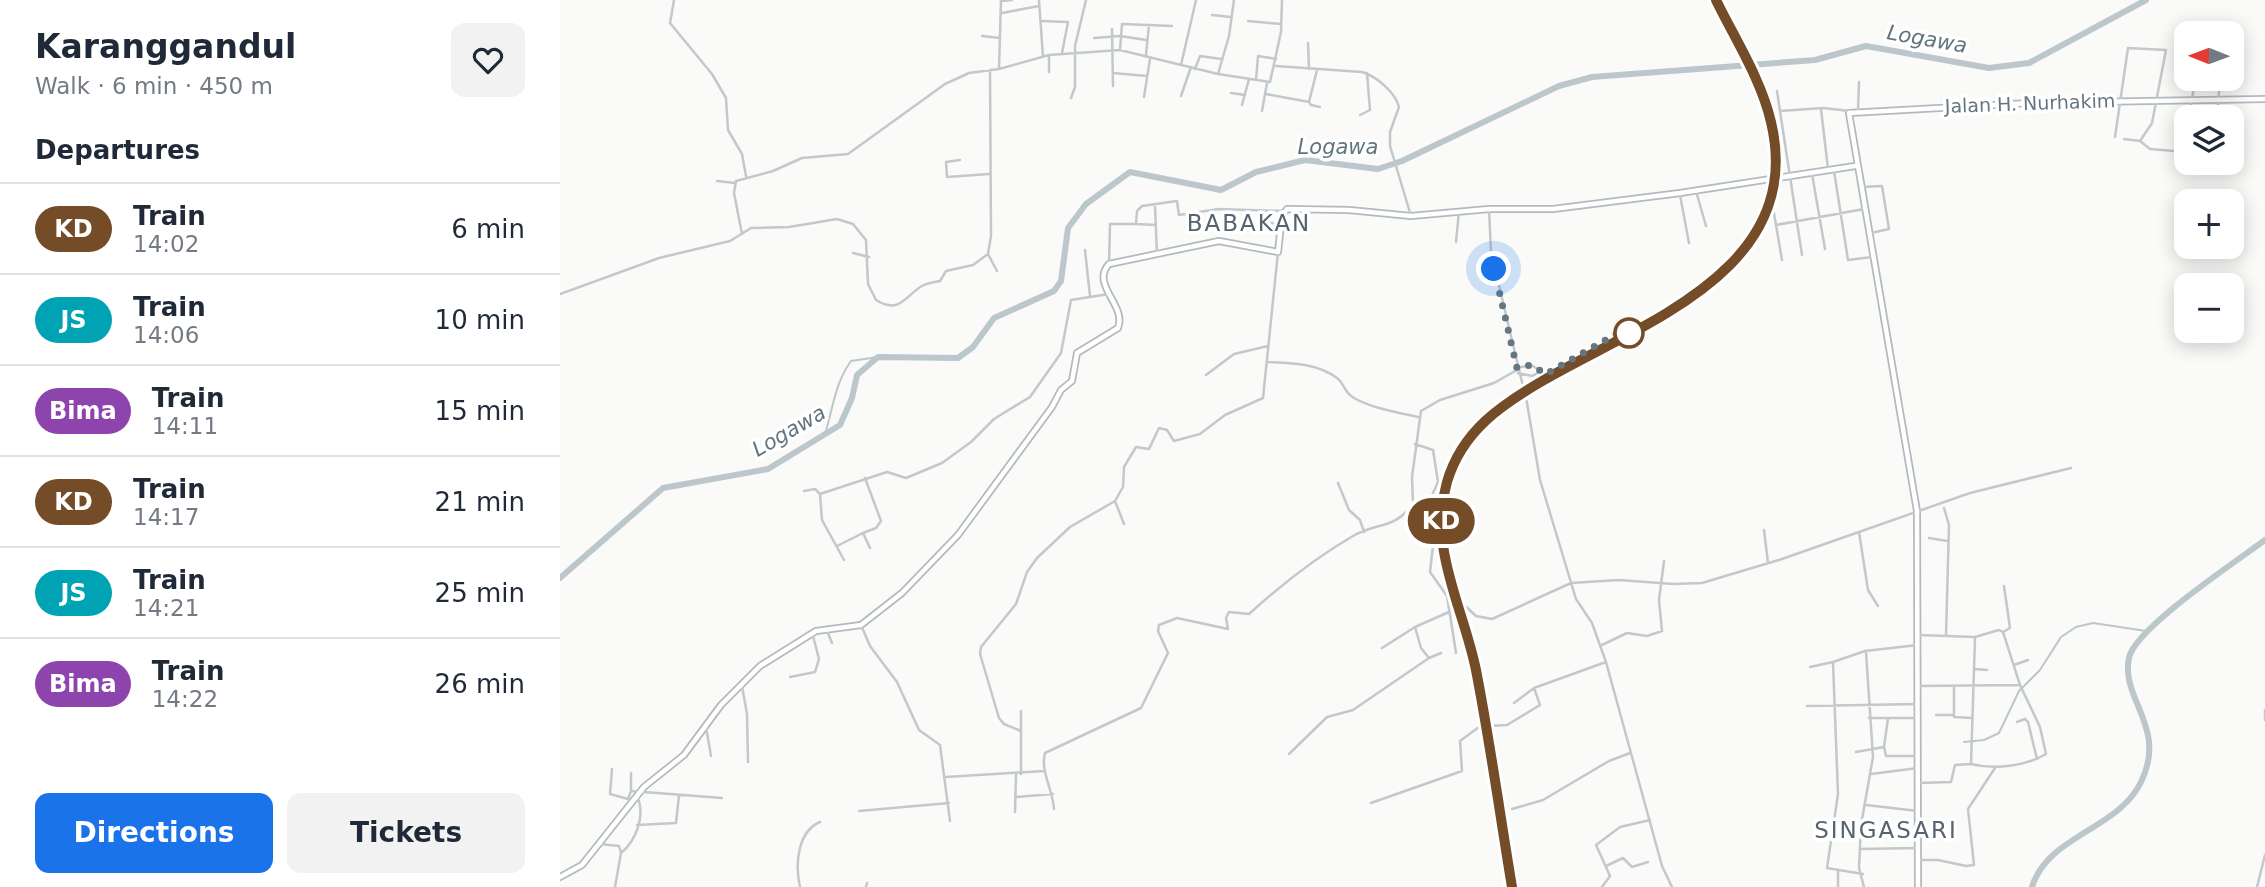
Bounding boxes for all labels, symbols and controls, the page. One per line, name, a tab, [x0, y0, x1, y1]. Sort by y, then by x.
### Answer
water label: Logawa	[1885, 20, 1969, 58]
north arrow	[2174, 21, 2244, 91]
map controls	[2174, 21, 2244, 343]
button: heart	[451, 23, 525, 97]
text: Karanggandul	[35, 27, 296, 66]
text: Walk · 6 min · 450 m	[35, 73, 273, 99]
street label: Jalan H. Nurhakim	[1943, 89, 2116, 117]
button: layers	[2174, 105, 2244, 175]
text: Departures	[35, 135, 200, 165]
water label: Logawa	[1298, 135, 1378, 159]
button: +	[2174, 189, 2244, 259]
text: Train	[133, 201, 206, 231]
district label: BABAKAN	[1187, 210, 1311, 236]
text: 6 min	[451, 214, 525, 244]
text: KD	[54, 215, 93, 243]
text: 14:02	[133, 231, 199, 257]
your location	[1476, 251, 1511, 286]
button: −	[2174, 273, 2244, 343]
text: Train	[133, 292, 206, 322]
text: 10 min	[435, 305, 525, 335]
text: JS	[60, 306, 87, 334]
unlabelled marker	[1614, 318, 1644, 348]
text: 14:06	[133, 322, 199, 348]
text: Train	[152, 383, 224, 413]
text: 15 min	[435, 396, 525, 426]
text: Bima	[49, 397, 117, 425]
water label: Logawa	[748, 400, 830, 462]
text: 14:11	[152, 413, 218, 439]
text: Train	[133, 474, 206, 504]
text: 21 min	[435, 487, 525, 517]
text: KD	[54, 488, 93, 516]
line badge: KD	[1410, 498, 1472, 544]
text: 14:17	[133, 504, 199, 530]
text: KD	[1422, 507, 1460, 535]
text: Train	[133, 565, 206, 595]
text: 25 min	[435, 578, 525, 608]
text: JS	[60, 579, 87, 607]
text: 14:21	[133, 595, 199, 621]
text: Train	[152, 656, 224, 686]
text: 26 min	[435, 669, 525, 699]
text: Bima	[49, 670, 117, 698]
text: 14:22	[152, 686, 218, 712]
button: Directions	[35, 793, 273, 873]
button: Tickets	[287, 793, 525, 873]
district label: SINGASARI	[1814, 817, 1958, 843]

